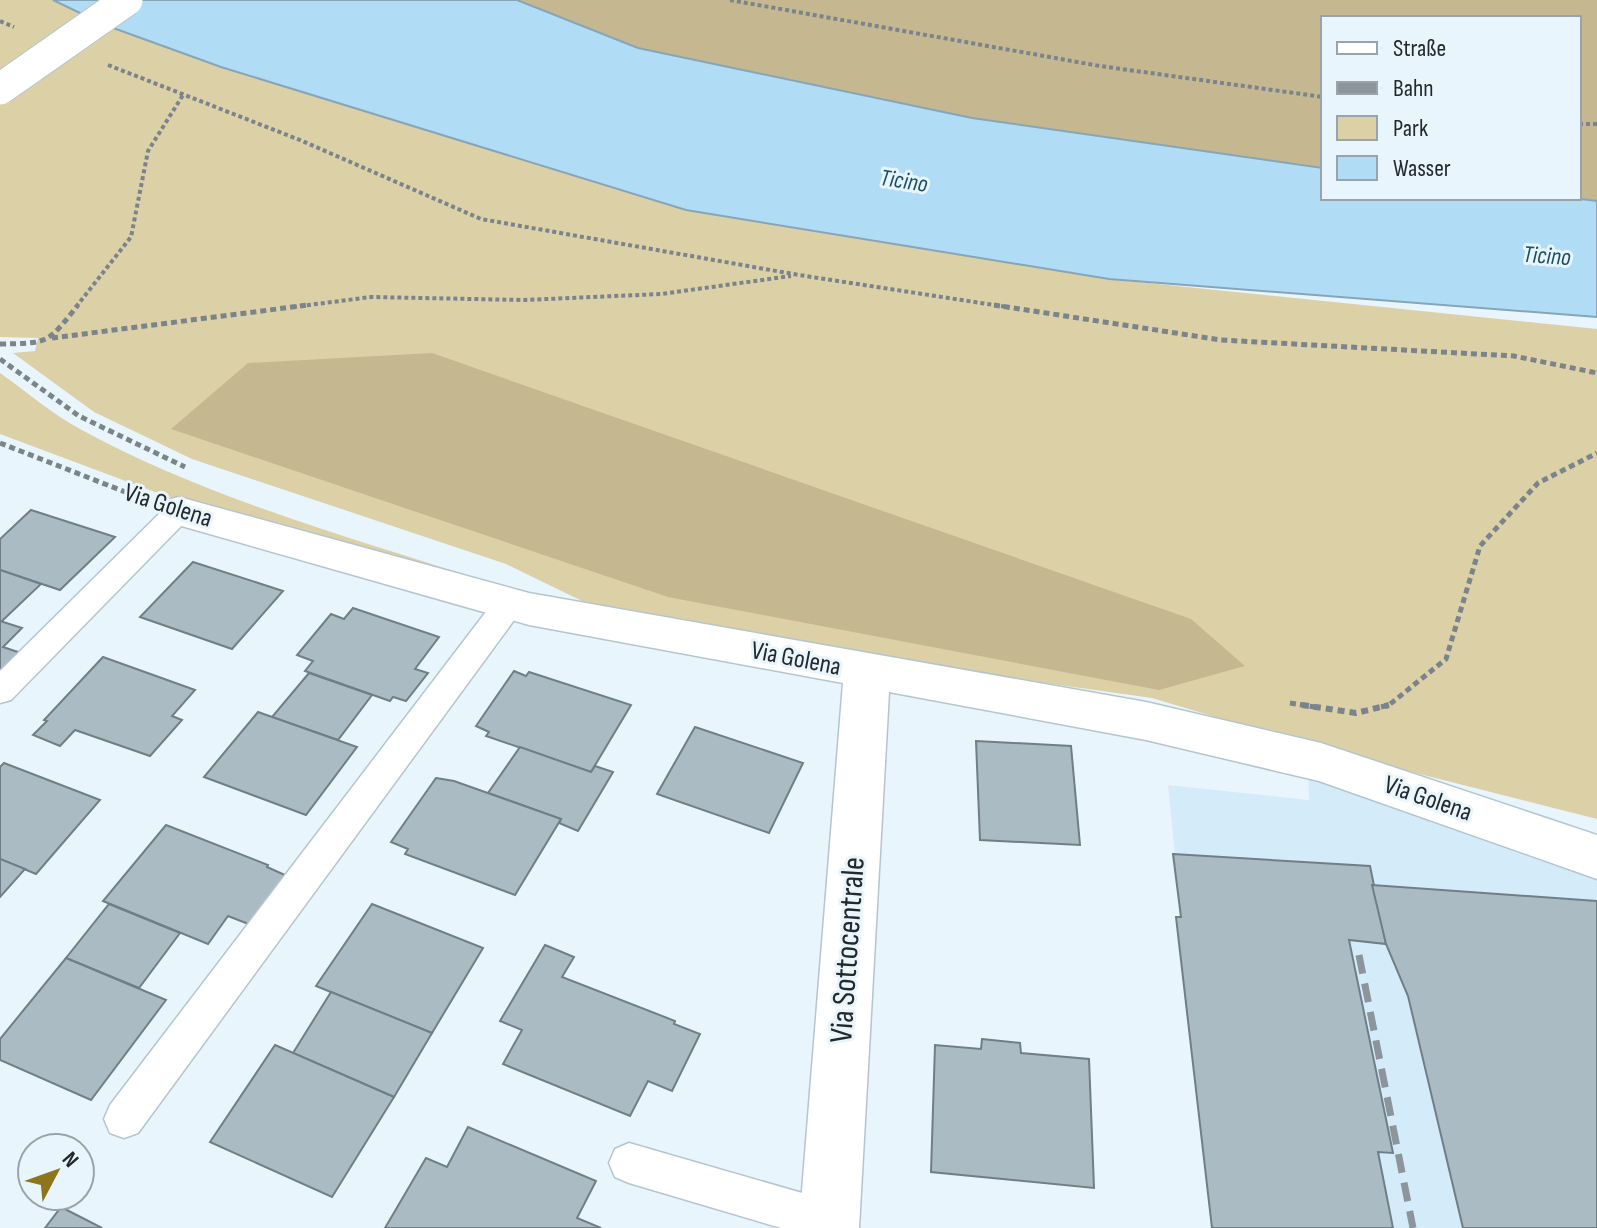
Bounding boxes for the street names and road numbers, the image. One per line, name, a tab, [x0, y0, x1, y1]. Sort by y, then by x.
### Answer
street label: Via Golena	[120, 477, 216, 535]
street label: Via Golena	[748, 635, 844, 683]
street label: Via Golena	[1380, 770, 1476, 828]
street label: Via Sottocentrale	[822, 856, 874, 1044]

